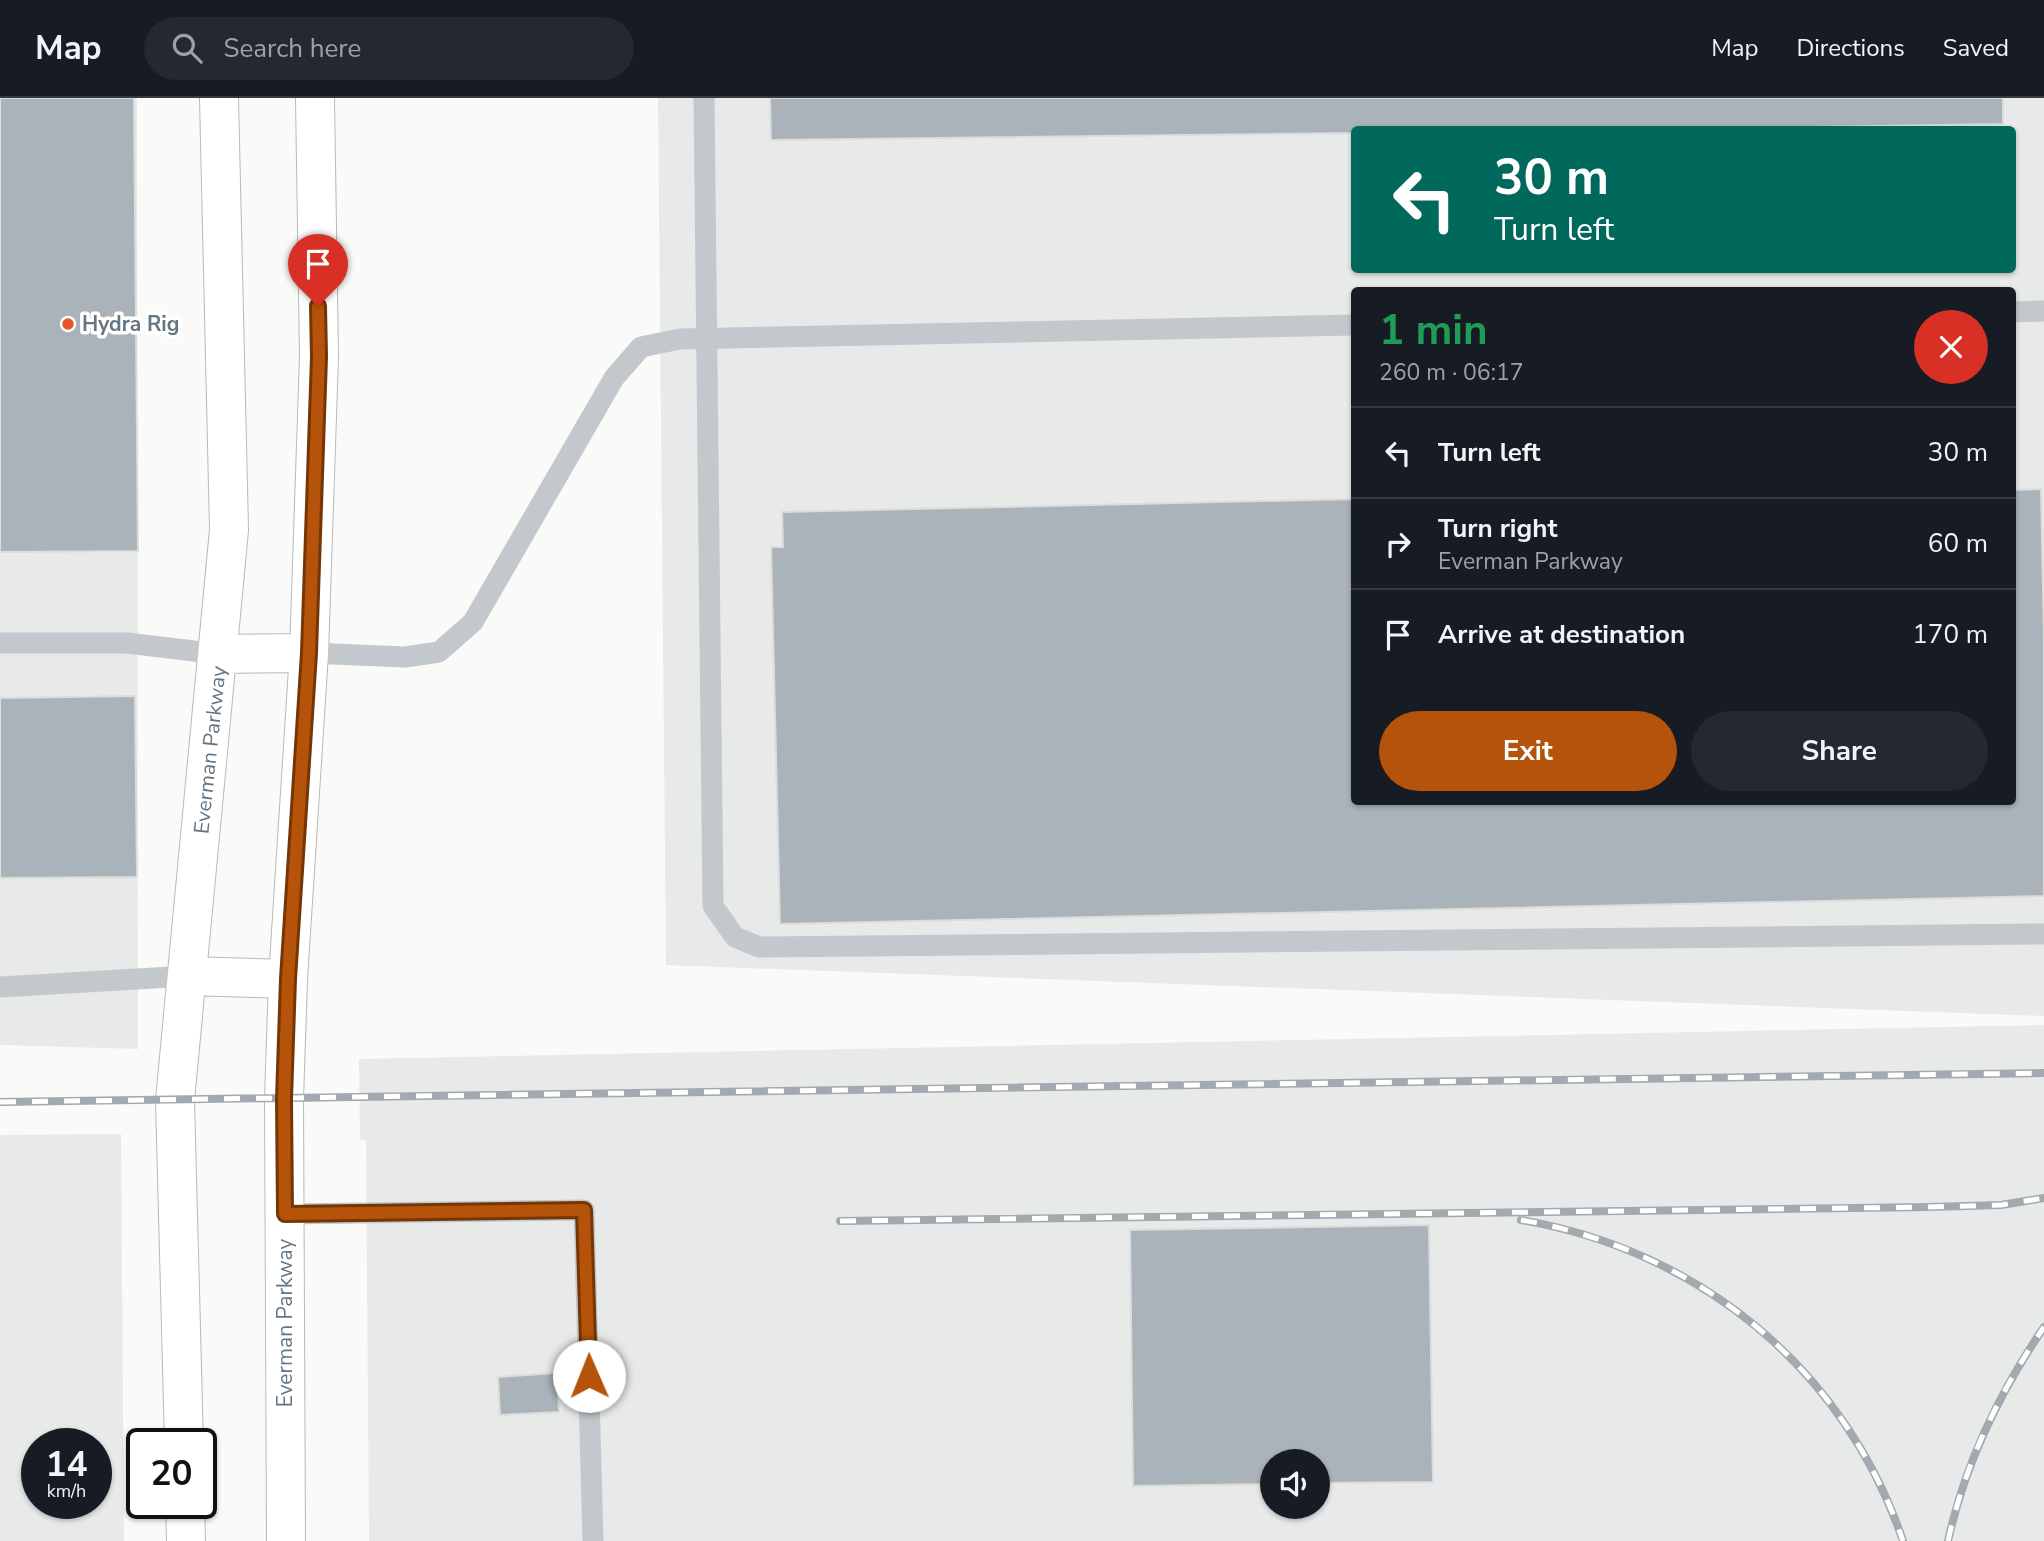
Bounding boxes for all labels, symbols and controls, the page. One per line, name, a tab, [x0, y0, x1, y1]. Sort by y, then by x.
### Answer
search box	[144, 17, 634, 80]
text: Map	[35, 26, 102, 71]
icon: search	[168, 29, 206, 67]
text: Search here	[224, 31, 361, 66]
text: Map	[1711, 32, 1758, 64]
text: Directions	[1796, 32, 1905, 64]
text: Saved	[1943, 32, 2009, 64]
text: 30 m	[1494, 144, 1609, 211]
icon: left	[1379, 154, 1470, 245]
text: Turn left	[1494, 208, 1614, 251]
pin	[288, 234, 348, 306]
icon: arrive	[299, 245, 337, 283]
text: 1 min	[1379, 302, 1488, 359]
place label: Hydra Rig	[82, 310, 179, 338]
button: close	[1914, 310, 1988, 384]
marker: Hydra Rig	[60, 316, 76, 332]
text: 260 m · 06:17	[1379, 357, 1524, 388]
icon: left	[1379, 434, 1417, 472]
text: Turn left	[1438, 435, 1541, 470]
text: 30 m	[1928, 435, 1988, 470]
text: Turn right	[1438, 511, 1557, 546]
icon: right	[1379, 525, 1417, 563]
text: 60 m	[1928, 526, 1988, 561]
text: Everman Parkway	[1438, 546, 1623, 577]
icon: arrive	[1379, 616, 1417, 654]
text: Arrive at destination	[1438, 617, 1685, 652]
text: 170 m	[1912, 617, 1988, 652]
street label: Everman Parkway	[187, 664, 233, 835]
button: Exit	[1379, 711, 1677, 791]
button: Share	[1691, 711, 1988, 791]
street label: Everman Parkway	[271, 1238, 299, 1407]
position arrow	[552, 1339, 626, 1413]
speed limit sign: 20	[126, 1428, 217, 1519]
text: 14	[45, 1441, 88, 1488]
map controls	[1260, 1449, 1330, 1519]
button: sound	[1260, 1449, 1330, 1519]
text: km/h	[47, 1479, 86, 1503]

